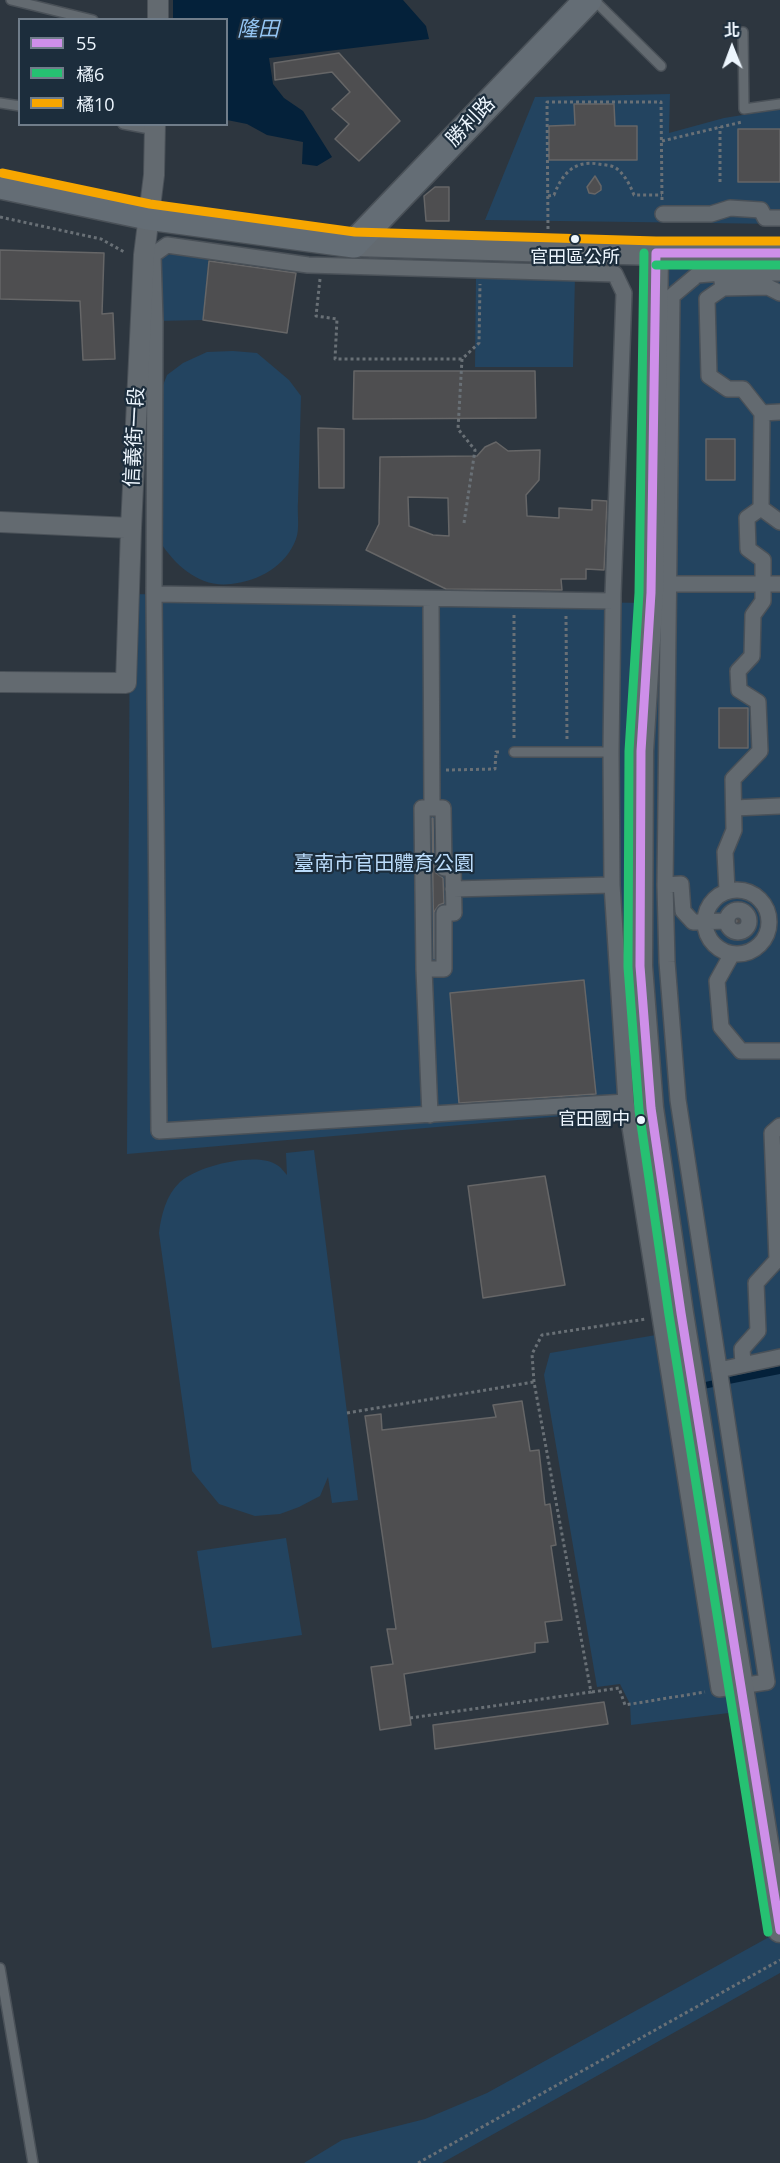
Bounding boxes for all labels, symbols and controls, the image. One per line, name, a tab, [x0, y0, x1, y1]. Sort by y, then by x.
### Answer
water label: 隆田	[237, 17, 279, 43]
legend	[18, 18, 228, 126]
north arrow	[702, 18, 762, 78]
text: 北	[723, 19, 740, 41]
text: 55	[76, 31, 97, 55]
text: 橘6	[76, 62, 104, 86]
text: 橘10	[76, 92, 115, 116]
street label: 勝利路	[442, 92, 500, 152]
marker: 官田區公所	[569, 233, 581, 245]
place label: 官田區公所	[530, 247, 620, 269]
street label: 信義街一段	[120, 386, 150, 488]
park label: 臺南市官田體育公園	[294, 852, 474, 876]
place label: 官田國中	[558, 1109, 630, 1131]
marker: 官田國中	[635, 1114, 647, 1126]

